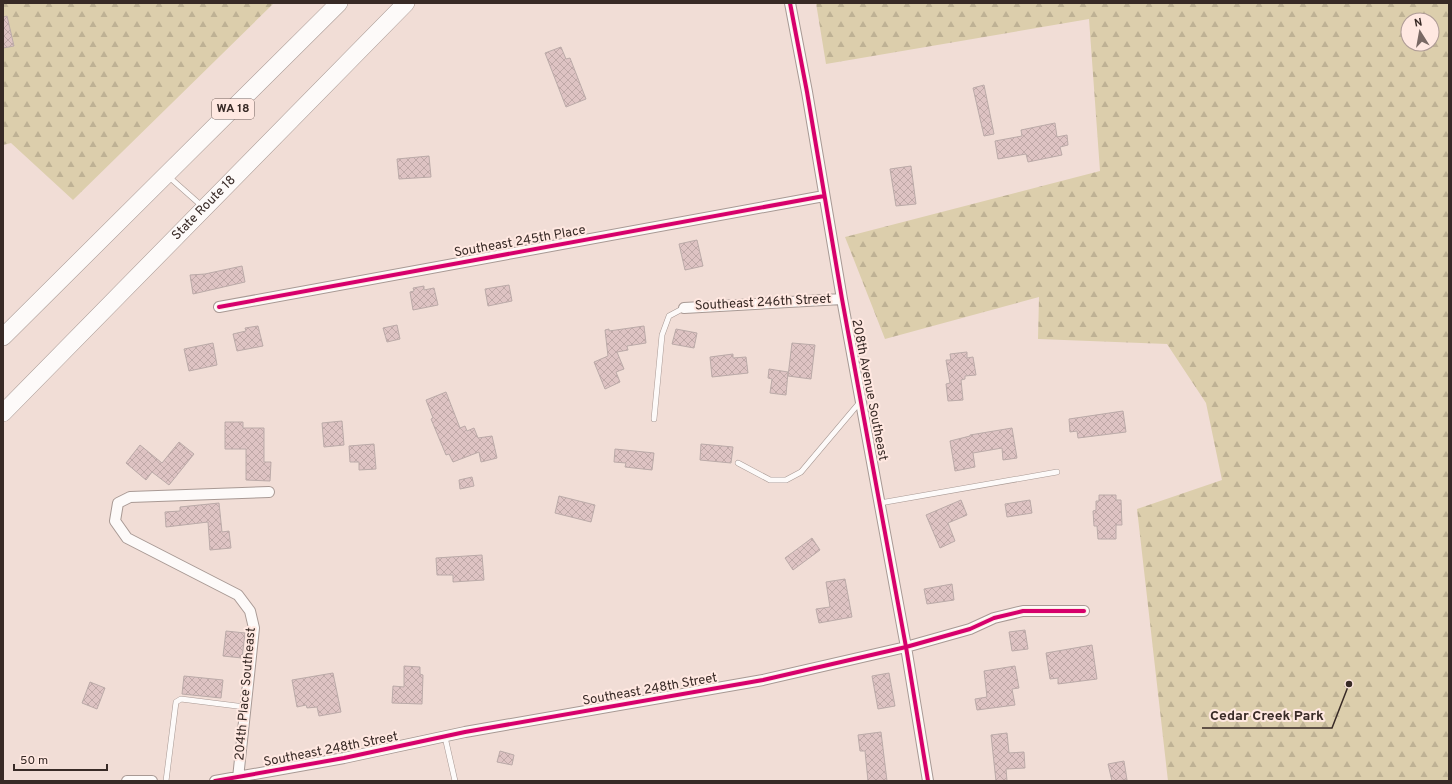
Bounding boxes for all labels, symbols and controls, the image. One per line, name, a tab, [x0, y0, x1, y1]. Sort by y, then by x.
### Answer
north arrow	[1400, 12, 1440, 52]
text: N	[1413, 16, 1423, 31]
road number: WA 18	[212, 99, 254, 119]
street label: State Route 18	[169, 173, 240, 244]
street label: Southeast 245th Place	[453, 223, 587, 261]
street label: Southeast 246th Street	[694, 291, 832, 315]
street label: 208th Avenue Southeast	[847, 318, 891, 462]
street label: 204th Place Southeast	[232, 627, 260, 761]
street label: Southeast 248th Street	[581, 670, 719, 710]
callout: Cedar Creek Park	[1202, 702, 1332, 728]
text: Cedar Creek Park	[1210, 708, 1324, 725]
street label: Southeast 248th Street	[263, 729, 400, 771]
scale bar	[14, 746, 107, 772]
text: 50 m	[20, 753, 48, 769]

